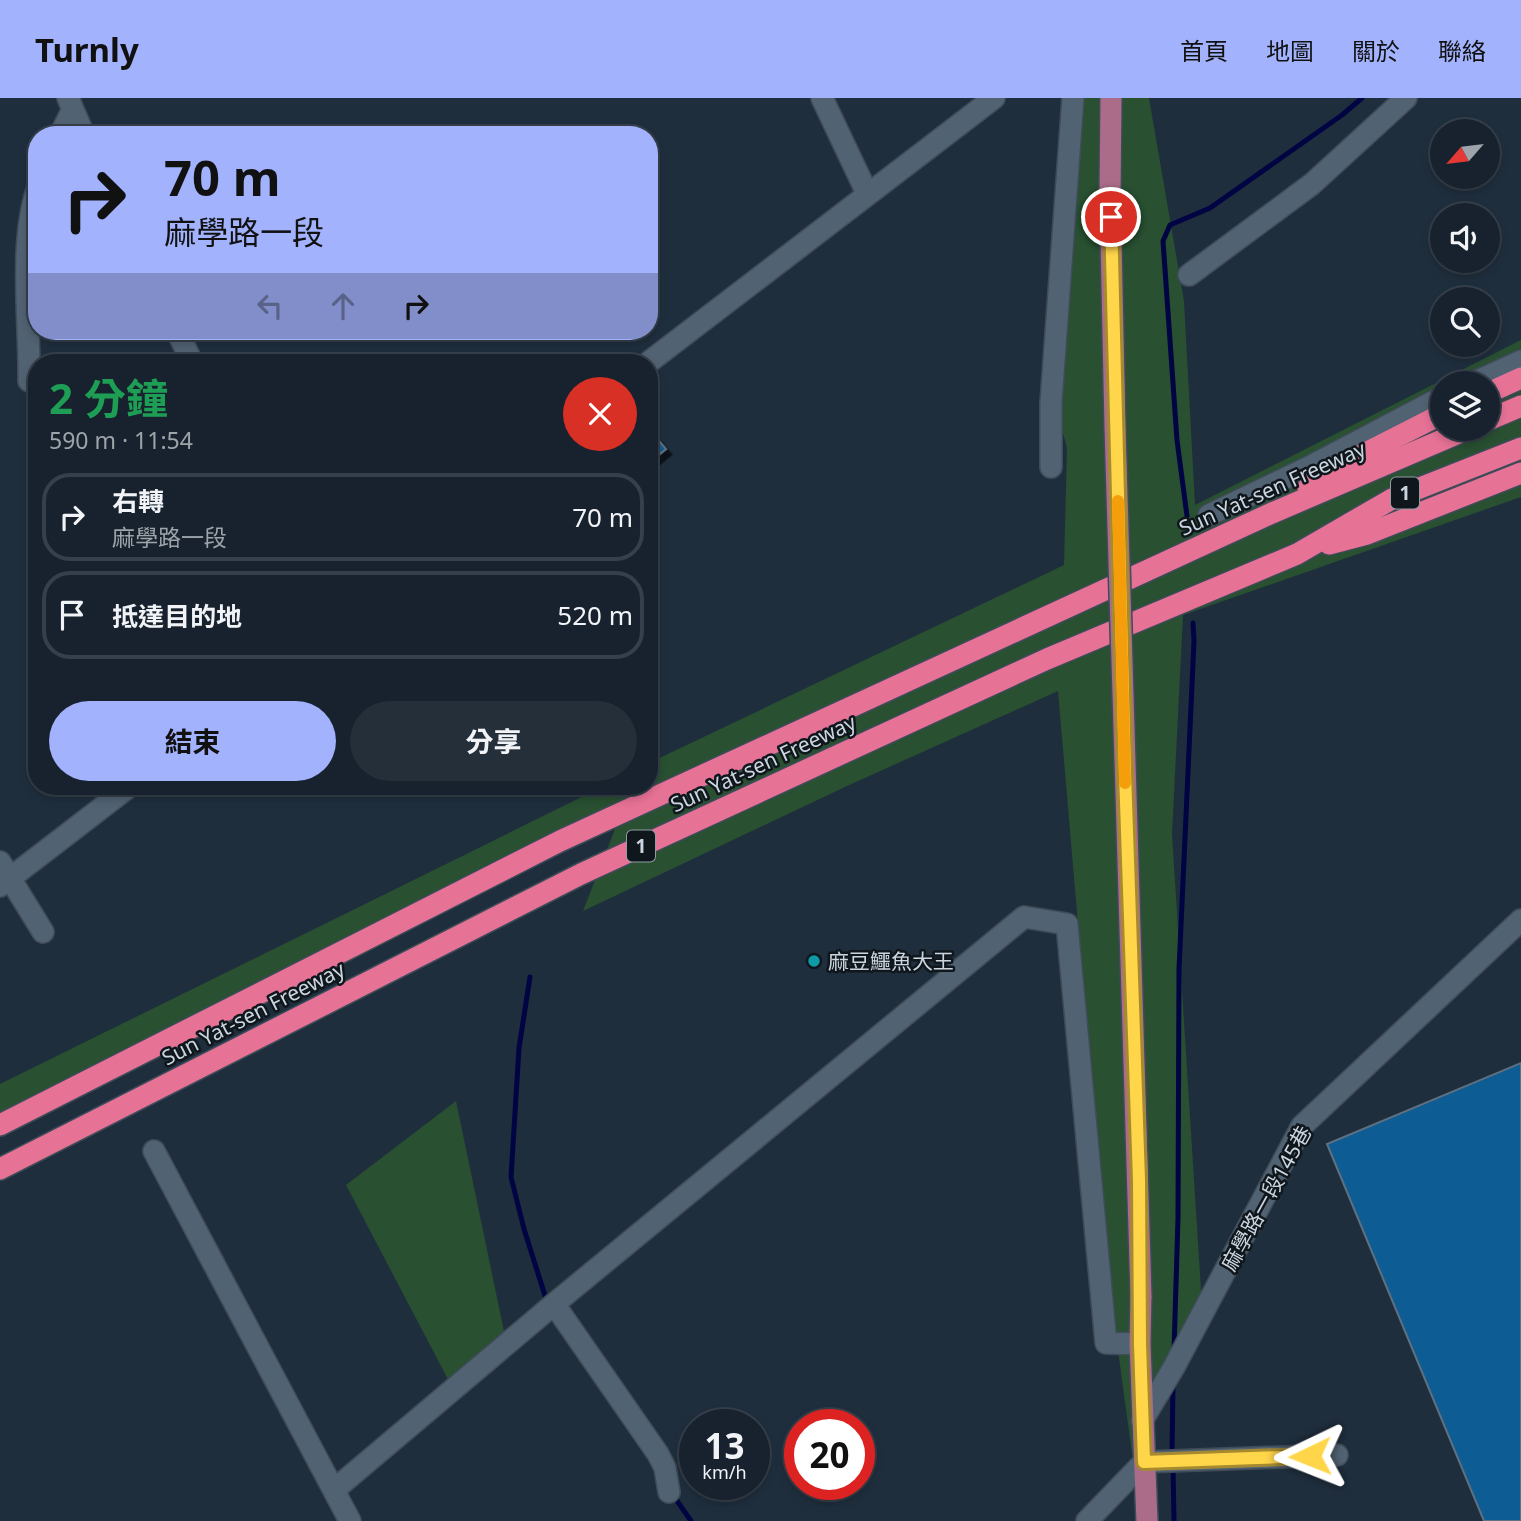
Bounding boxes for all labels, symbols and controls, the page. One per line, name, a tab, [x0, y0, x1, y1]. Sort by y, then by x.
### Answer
text: Turnly	[35, 27, 139, 72]
text: 首頁	[1180, 34, 1228, 67]
text: 地圖	[1266, 34, 1314, 67]
text: 關於	[1352, 34, 1400, 67]
text: 聯絡	[1438, 34, 1486, 67]
north arrow	[1430, 119, 1500, 189]
map controls	[1430, 119, 1500, 441]
text: 70 m	[164, 144, 281, 210]
icon: right	[49, 154, 140, 245]
pin	[1081, 187, 1141, 247]
icon: arrive	[1092, 198, 1130, 236]
button: sound	[1430, 203, 1500, 273]
text: 麻學路一段	[164, 210, 324, 253]
icon: left	[251, 287, 289, 325]
icon: ahead	[324, 287, 362, 325]
icon: right	[397, 287, 435, 325]
button: search	[1430, 287, 1500, 357]
text: 2 分鐘	[49, 369, 168, 426]
button: layers	[1430, 371, 1500, 441]
button: close	[563, 377, 637, 451]
text: 590 m · 11:54	[49, 424, 193, 456]
street label: Sun Yat-sen Freeway	[1174, 434, 1370, 542]
road number: 1	[1391, 478, 1419, 508]
text: 右轉	[112, 483, 164, 519]
icon: right	[53, 498, 91, 536]
text: 70 m	[572, 499, 633, 535]
text: 麻學路一段	[112, 521, 227, 553]
icon: arrive	[53, 596, 91, 634]
text: 520 m	[557, 597, 633, 633]
text: 抵達目的地	[112, 598, 242, 634]
button: 結束	[49, 701, 336, 781]
button: 分享	[350, 701, 637, 781]
street label: Sun Yat-sen Freeway	[666, 708, 861, 818]
road number: 1	[627, 831, 655, 862]
place label: 麻豆鱷魚大王	[828, 947, 954, 975]
marker: 麻豆鱷魚大王	[806, 953, 822, 969]
street label: Sun Yat-sen Freeway	[157, 955, 349, 1071]
street label: 麻學路一段145巷	[1214, 1120, 1318, 1276]
speed limit sign: 20	[784, 1409, 875, 1500]
position arrow	[1273, 1419, 1347, 1493]
text: 13	[704, 1422, 745, 1469]
text: km/h	[702, 1460, 747, 1484]

